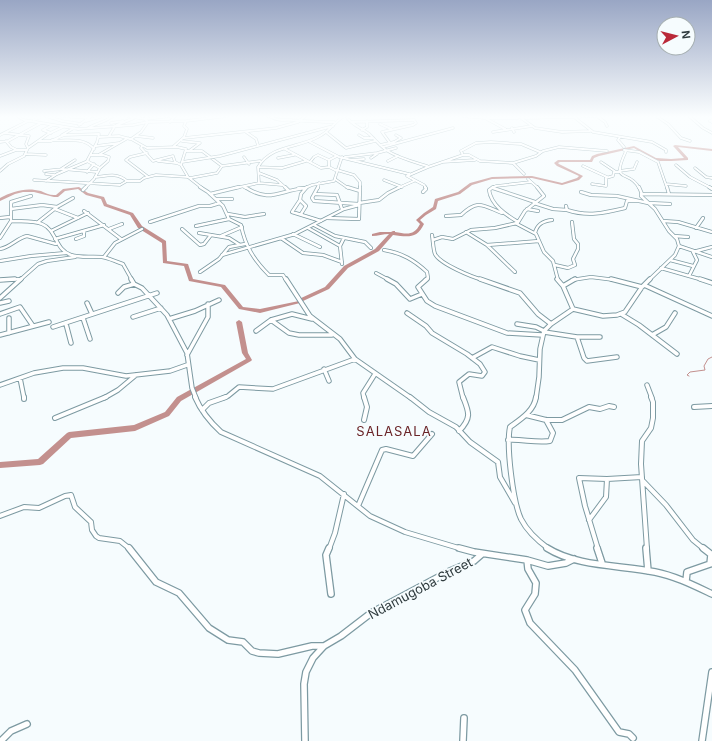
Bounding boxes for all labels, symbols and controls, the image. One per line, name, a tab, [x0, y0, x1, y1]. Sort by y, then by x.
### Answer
north arrow	[656, 16, 696, 56]
text: N	[678, 30, 693, 40]
district label: SALASALA	[356, 423, 432, 439]
street label: Ndamugoba Street	[365, 554, 475, 622]

